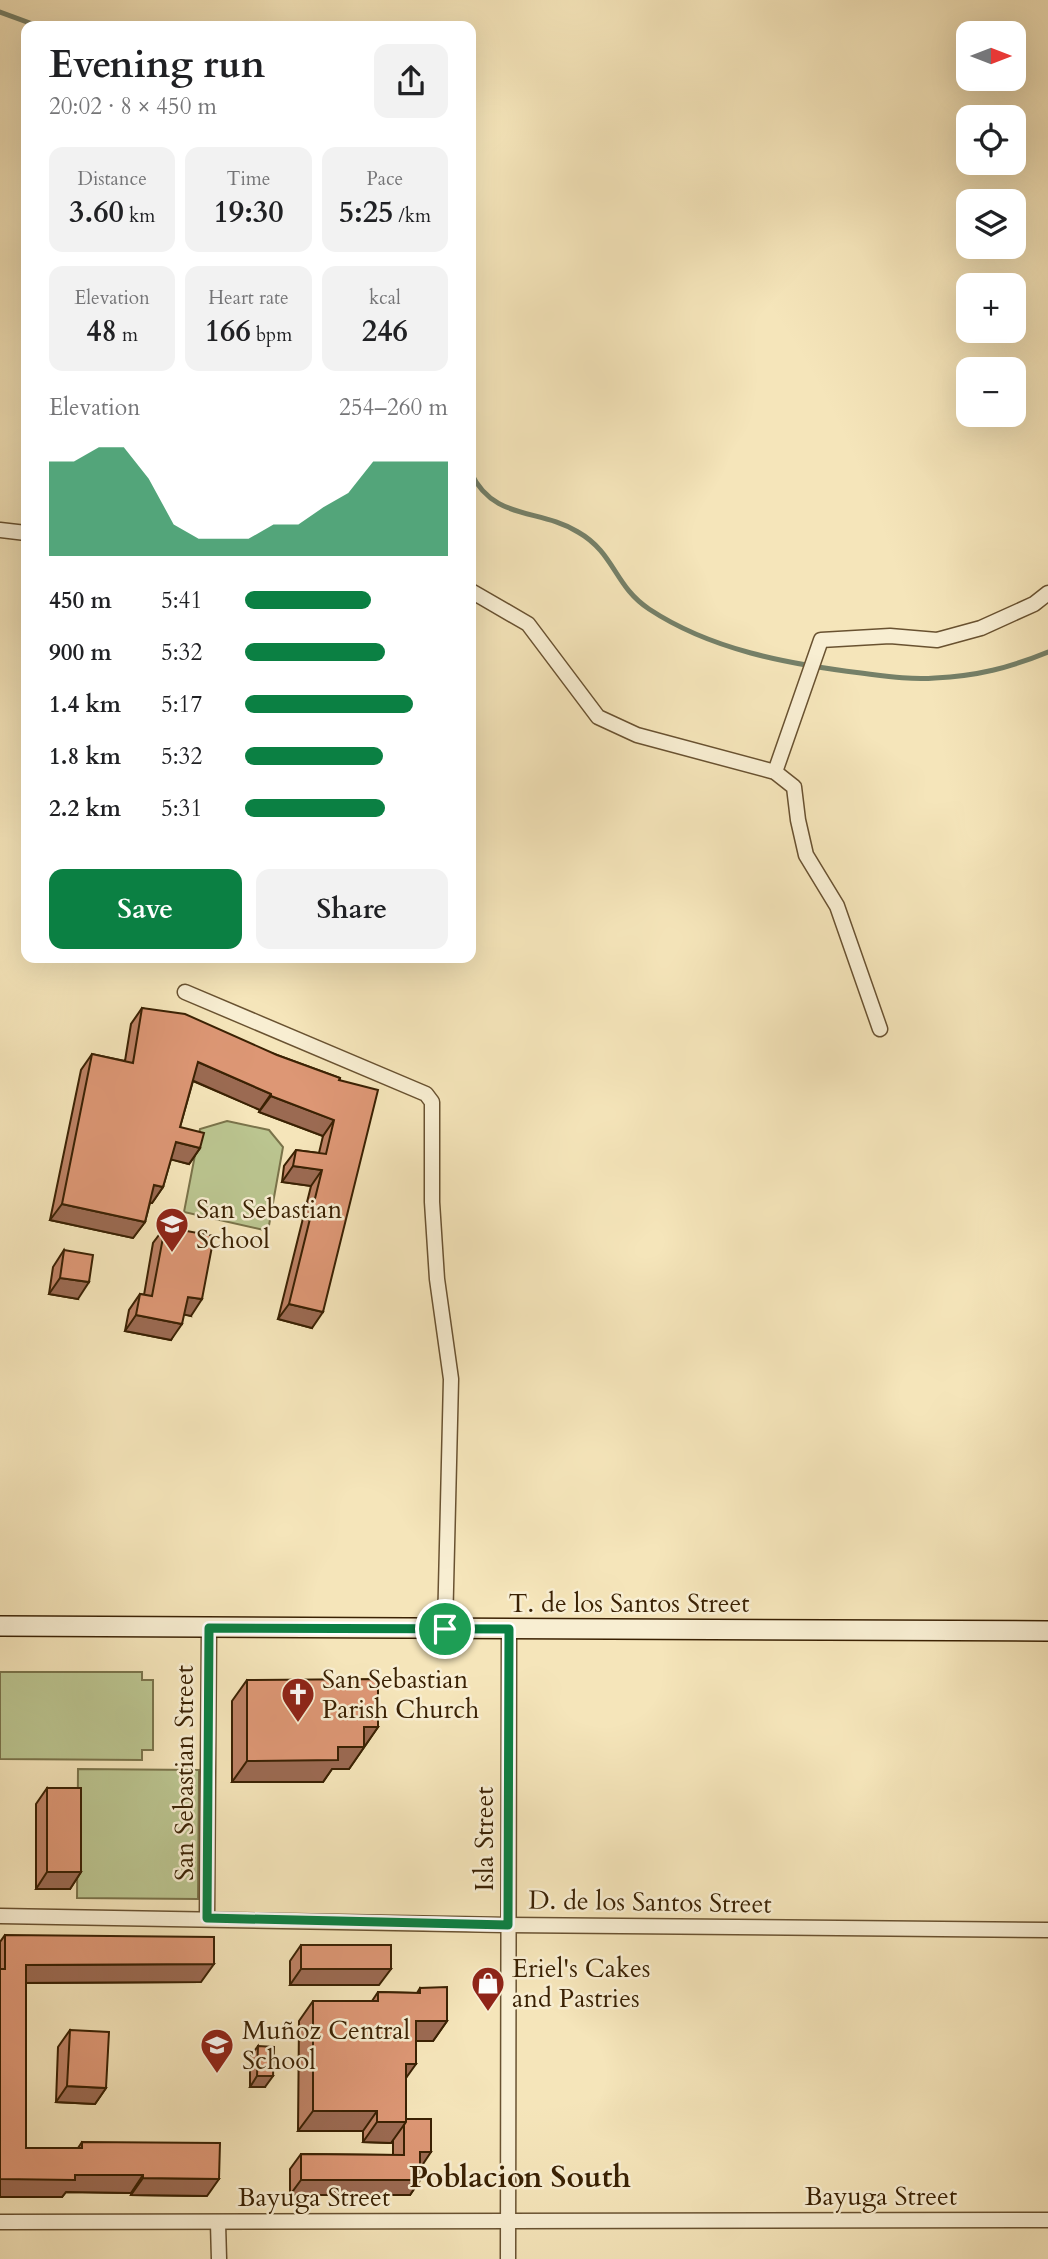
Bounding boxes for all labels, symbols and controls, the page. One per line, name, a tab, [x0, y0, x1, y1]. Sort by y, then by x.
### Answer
north arrow	[956, 21, 1026, 91]
map controls	[956, 21, 1026, 427]
text: Evening run	[49, 39, 265, 91]
button: share	[374, 44, 448, 118]
text: 20:02 · 8 × 450 m	[49, 91, 217, 122]
button: locate	[956, 105, 1026, 175]
text: Distance	[77, 166, 147, 192]
text: Time	[227, 166, 270, 192]
text: Pace	[366, 166, 403, 192]
button: layers	[956, 189, 1026, 259]
text: 3.60	[69, 192, 124, 233]
text: 19:30	[213, 192, 284, 233]
text: 5:25	[339, 192, 393, 233]
text: km	[124, 203, 155, 229]
text: /km	[393, 203, 431, 229]
button: +	[956, 273, 1026, 343]
text: Elevation	[74, 285, 150, 311]
text: Heart rate	[208, 285, 289, 311]
text: kcal	[369, 285, 401, 311]
text: 48	[86, 311, 117, 352]
text: 166	[205, 311, 251, 352]
text: 246	[362, 311, 408, 352]
text: m	[117, 322, 138, 348]
text: bpm	[251, 322, 292, 348]
button: −	[956, 357, 1026, 427]
text: Elevation	[49, 392, 140, 423]
text: 254–260 m	[339, 392, 448, 423]
text: 450 m	[49, 585, 112, 616]
text: 5:41	[161, 585, 202, 616]
text: 900 m	[49, 637, 112, 668]
text: 5:32	[161, 637, 202, 668]
text: 1.4 km	[49, 689, 121, 720]
text: 5:17	[161, 689, 202, 720]
text: 1.8 km	[49, 741, 121, 772]
text: 5:32	[161, 741, 202, 772]
text: 2.2 km	[49, 793, 121, 824]
text: 5:31	[161, 793, 202, 824]
button: Save	[49, 869, 242, 949]
button: Share	[256, 869, 448, 949]
place label: San Sebastian School	[196, 1192, 342, 1257]
school or university icon: San Sebastian School	[153, 1205, 191, 1254]
street label: T. de los Santos Street	[508, 1586, 750, 1621]
pin	[415, 1599, 475, 1659]
icon: arrive	[426, 1610, 464, 1648]
place label: San Sebastian Parish Church	[322, 1662, 479, 1727]
street label: San Sebastian Street	[167, 1665, 202, 1881]
church icon: San Sebastian Parish Church	[279, 1675, 317, 1724]
street label: Isla Street	[467, 1787, 502, 1891]
street label: D. de los Santos Street	[528, 1882, 772, 1922]
place label: Eriel's Cakes and Pastries	[512, 1951, 650, 2016]
shop icon: Eriel's Cakes and Pastries	[469, 1964, 507, 2013]
place label: Muñoz Central School	[242, 2013, 411, 2078]
school or university icon: Muñoz Central School	[198, 2026, 236, 2075]
district label: Poblacion South	[409, 2157, 631, 2198]
street label: Bayuga Street	[805, 2179, 957, 2214]
street label: Bayuga Street	[238, 2180, 390, 2215]

